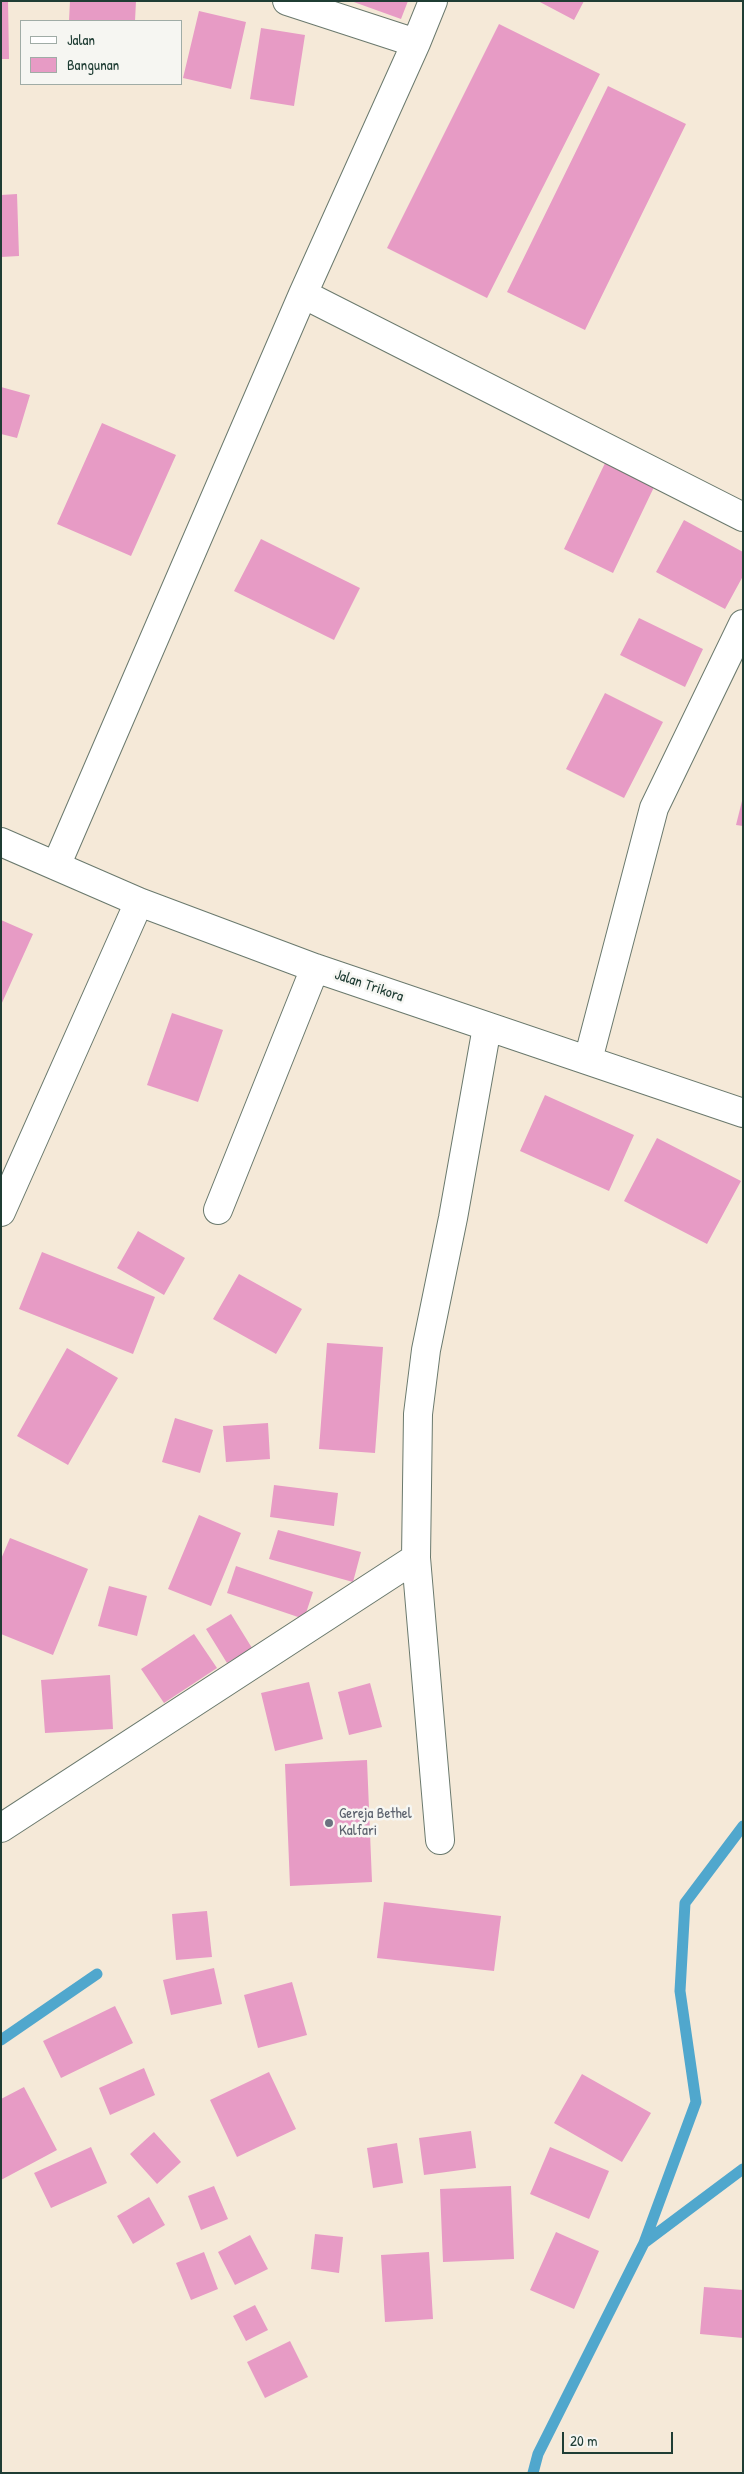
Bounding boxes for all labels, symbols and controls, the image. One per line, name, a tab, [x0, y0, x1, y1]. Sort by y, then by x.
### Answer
legend	[20, 20, 182, 85]
text: Jalan	[67, 29, 95, 50]
text: Bangunan	[67, 54, 119, 75]
street label: Jalan Trikora	[332, 966, 406, 1006]
place label: Gereja Bethel Kalfari	[339, 1805, 412, 1840]
marker: Gereja Bethel Kalfari	[323, 1817, 335, 1829]
scale bar	[564, 2422, 675, 2454]
text: 20 m	[570, 2430, 597, 2451]

